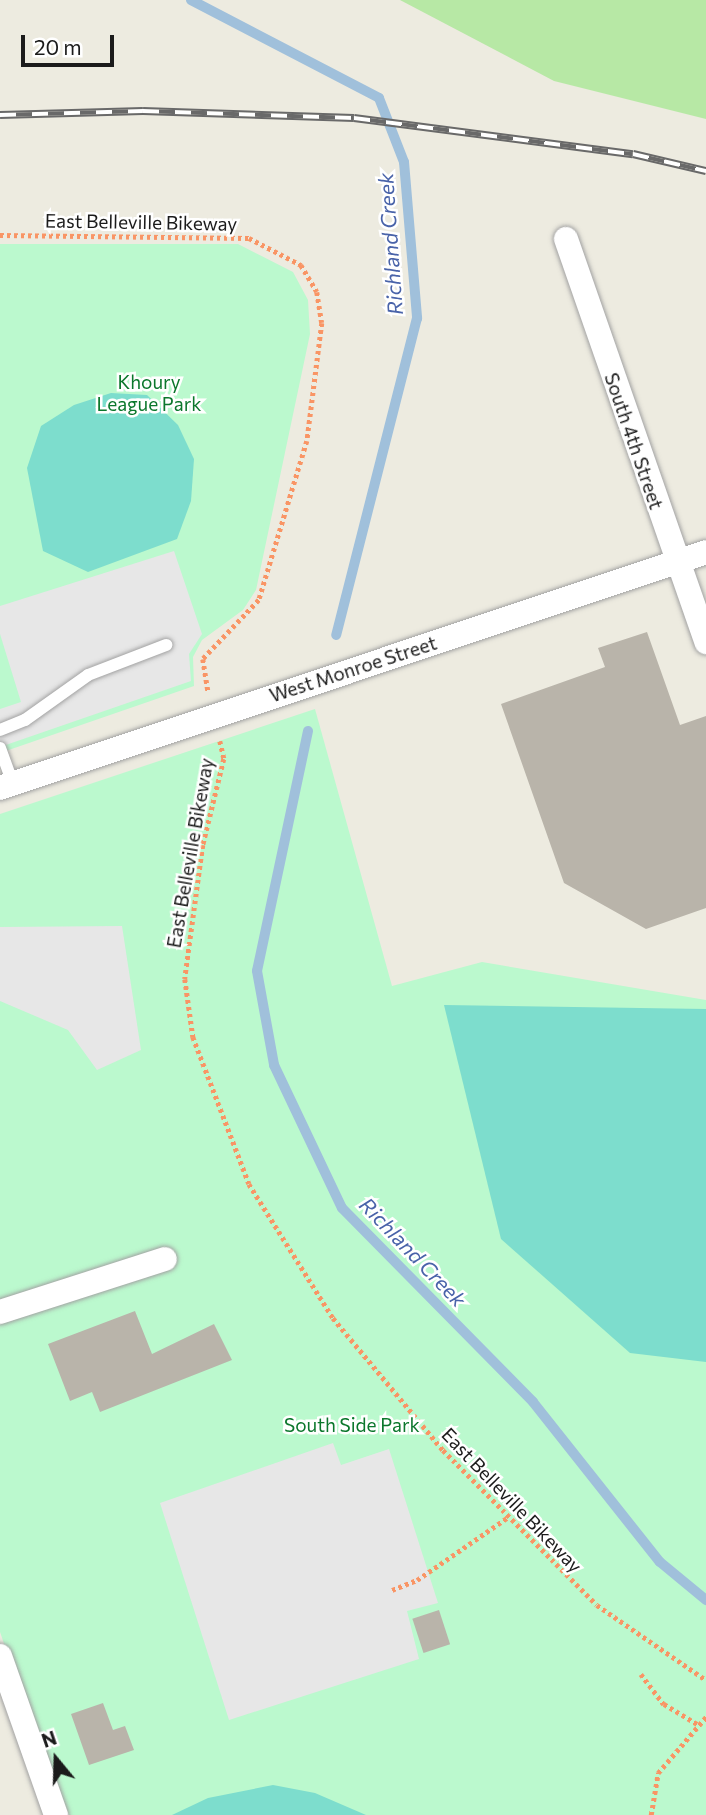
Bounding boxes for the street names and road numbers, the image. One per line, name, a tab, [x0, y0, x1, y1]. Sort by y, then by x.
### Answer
street label: East Belleville Bikeway	[45, 209, 237, 235]
street label: South 4th Street	[600, 370, 668, 512]
street label: West Monroe Street	[267, 631, 439, 707]
street label: East Belleville Bikeway	[162, 756, 218, 950]
street label: East Belleville Bikeway	[437, 1423, 587, 1577]

